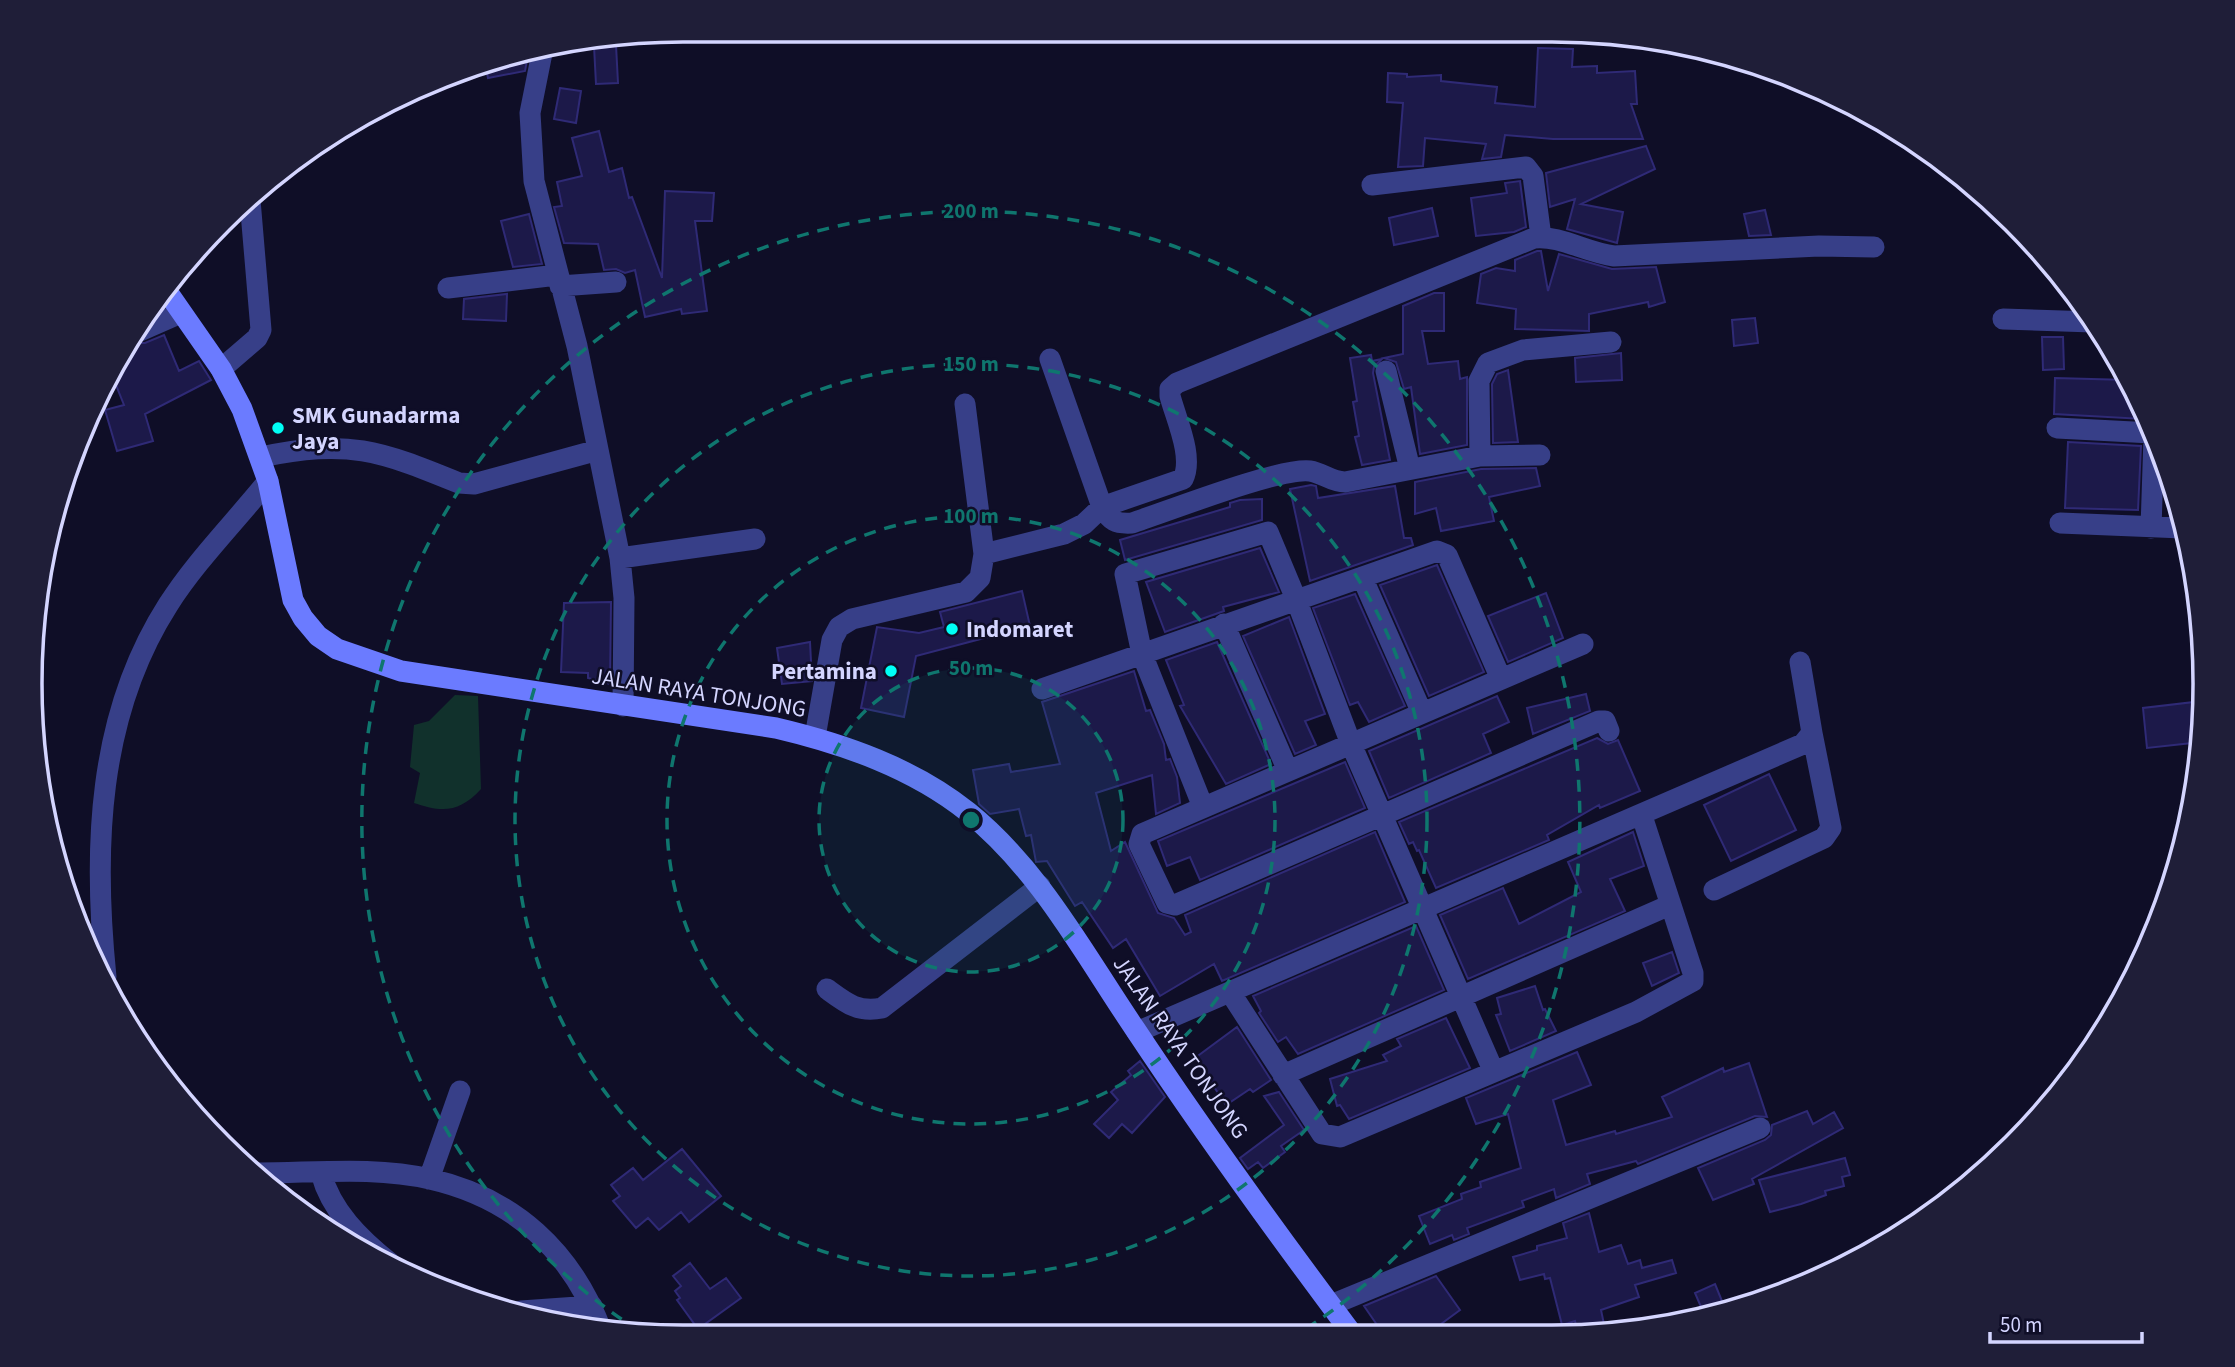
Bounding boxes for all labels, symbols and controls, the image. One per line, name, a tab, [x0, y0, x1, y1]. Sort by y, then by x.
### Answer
text: 200 m	[943, 196, 999, 226]
text: 150 m	[943, 349, 999, 379]
place label: SMK Gunadarma Jaya	[292, 399, 460, 458]
marker: SMK Gunadarma Jaya	[270, 420, 286, 436]
text: 100 m	[943, 501, 999, 531]
place label: Indomaret	[966, 613, 1073, 646]
marker: Indomaret	[944, 621, 960, 637]
text: 50 m	[949, 653, 993, 683]
place label: Pertamina	[771, 655, 877, 688]
street label: JALAN RAYA TONJONG	[589, 659, 809, 726]
marker: Pertamina	[883, 663, 899, 679]
centre of rings	[959, 808, 983, 832]
street label: JALAN RAYA TONJONG	[1105, 949, 1256, 1146]
scale bar	[1990, 1300, 2142, 1344]
text: 50 m	[2000, 1310, 2042, 1340]

